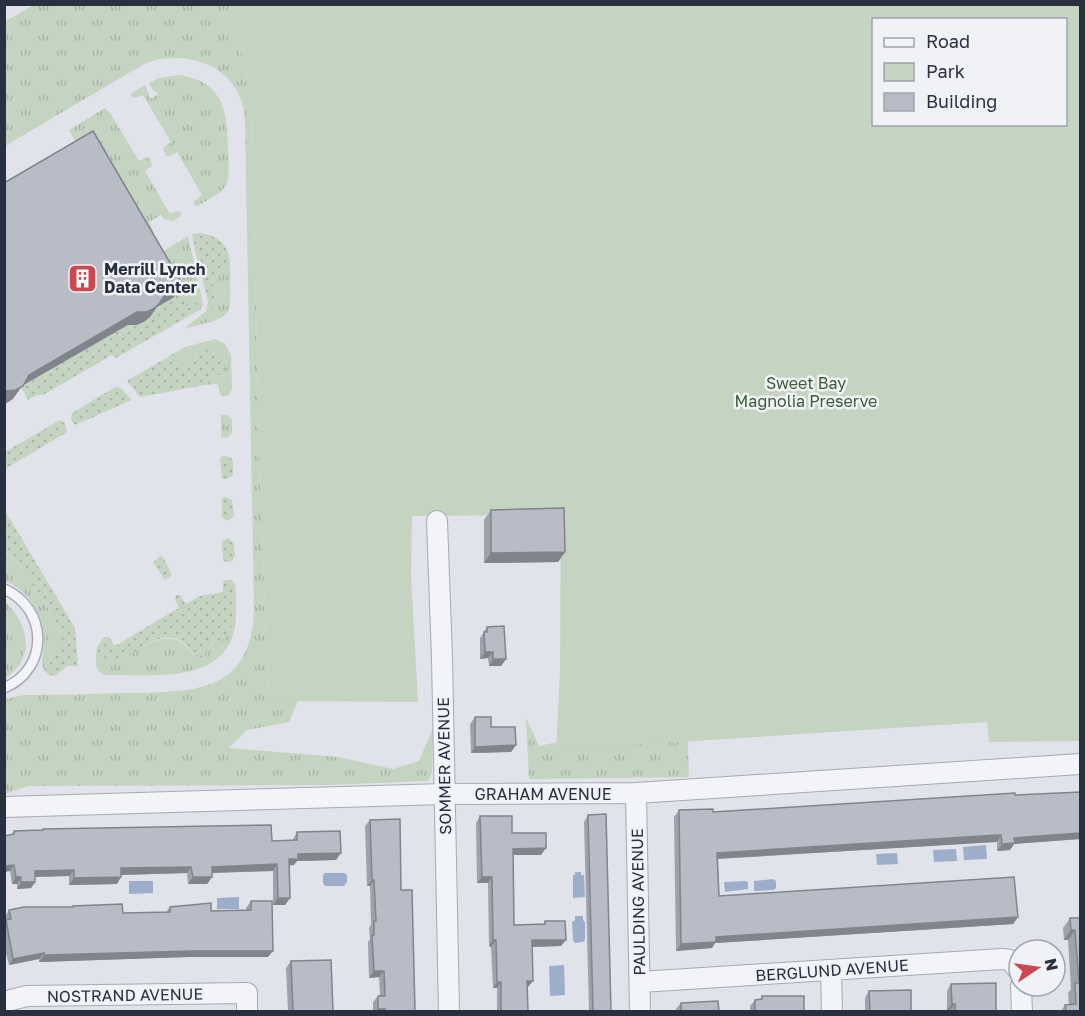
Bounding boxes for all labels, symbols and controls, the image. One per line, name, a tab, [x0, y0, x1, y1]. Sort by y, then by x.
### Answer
legend	[872, 18, 1067, 126]
text: Road	[926, 30, 970, 52]
text: Park	[926, 60, 965, 82]
text: Building	[926, 90, 997, 112]
place label: Merrill Lynch Data Center	[104, 259, 205, 297]
building icon: Merrill Lynch Data Center	[67, 262, 99, 294]
park label: Sweet Bay Magnolia Preserve	[735, 373, 877, 411]
street label: SOMMER AVENUE	[433, 697, 455, 835]
street label: GRAHAM AVENUE	[475, 784, 611, 804]
street label: PAULDING AVENUE	[627, 828, 649, 976]
north arrow	[1007, 938, 1067, 998]
street label: BERGLUND AVENUE	[755, 955, 909, 985]
text: N	[1041, 956, 1063, 973]
street label: NOSTRAND AVENUE	[47, 984, 203, 1006]

